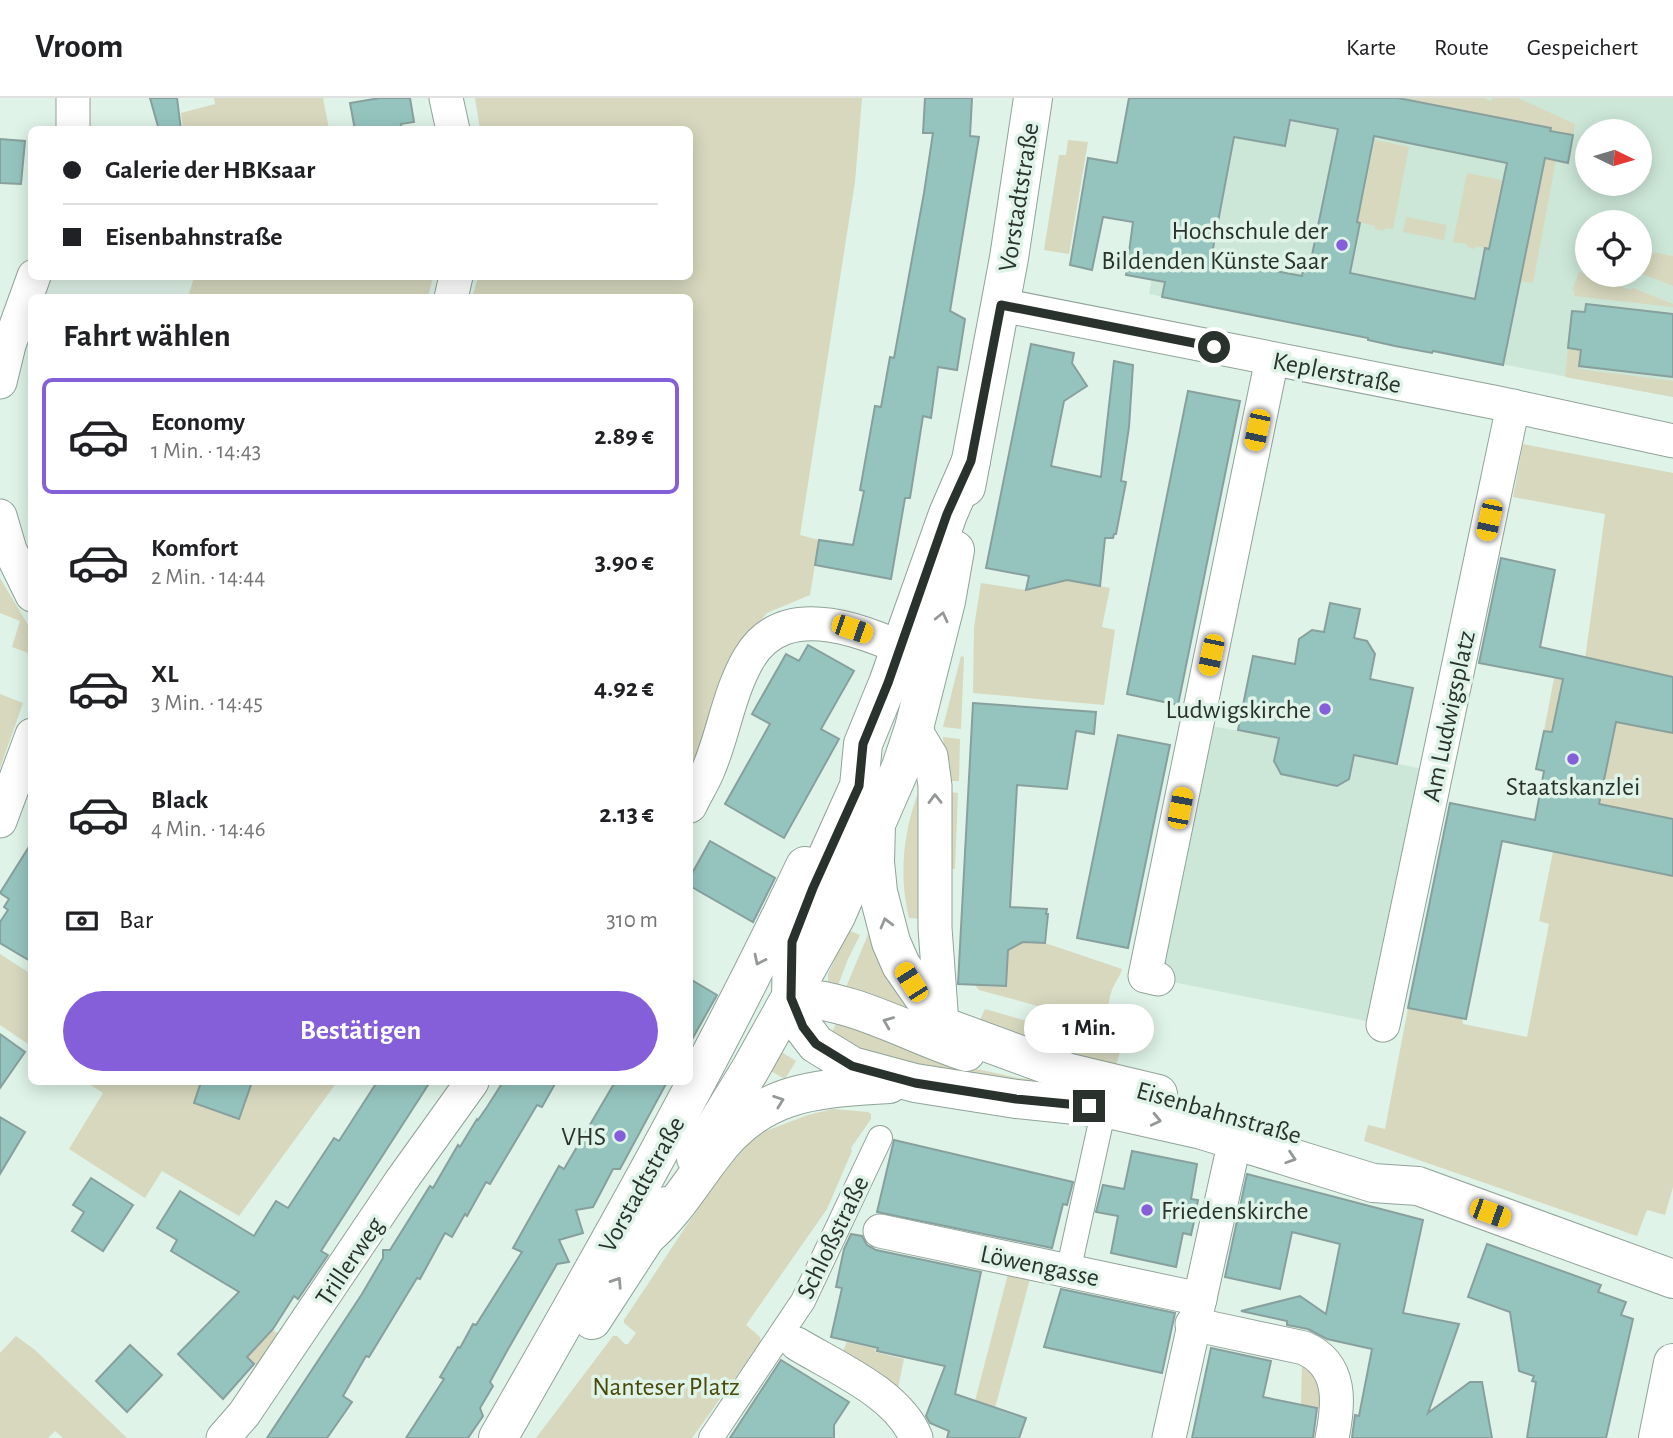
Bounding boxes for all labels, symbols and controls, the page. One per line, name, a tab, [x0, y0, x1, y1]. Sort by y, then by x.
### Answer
text: Vroom	[35, 31, 123, 64]
text: Karte	[1346, 36, 1396, 60]
text: Route	[1434, 36, 1489, 60]
text: Gespeichert	[1527, 36, 1638, 60]
north arrow	[1575, 119, 1652, 196]
map controls	[1575, 119, 1652, 287]
street label: Vorstadtstraße	[994, 121, 1044, 274]
text: Galerie der HBKsaar	[105, 157, 315, 183]
button: locate	[1575, 210, 1652, 287]
place label: Hochschule der Bildenden Künste Saar	[1101, 218, 1329, 274]
text: Eisenbahnstraße	[105, 224, 282, 250]
marker: Hochschule der Bildenden Künste Saar	[1334, 237, 1350, 253]
text: Fahrt wählen	[63, 320, 231, 352]
route start	[1198, 331, 1230, 363]
street label: Keplerstraße	[1270, 348, 1403, 398]
icon: car	[67, 405, 130, 468]
car	[1243, 407, 1272, 453]
text: Economy	[151, 409, 245, 435]
text: 2.89 €	[594, 423, 654, 449]
text: 1 Min. · 14:43	[151, 440, 261, 463]
car	[1475, 497, 1504, 543]
icon: car	[67, 531, 130, 594]
text: Komfort	[151, 535, 238, 561]
text: 3.90 €	[595, 549, 654, 575]
text: 2 Min. · 14:44	[151, 566, 265, 589]
one-way arrow	[934, 611, 948, 623]
car	[829, 612, 876, 646]
street label: Am Ludwigsplatz	[1418, 628, 1480, 804]
car	[1197, 632, 1226, 678]
icon: car	[67, 657, 130, 720]
text: XL	[151, 661, 178, 687]
text: 4.92 €	[594, 675, 654, 701]
text: 3 Min. · 14:45	[151, 692, 263, 715]
place label: Ludwigskirche	[1165, 697, 1311, 723]
marker: Ludwigskirche	[1317, 701, 1333, 717]
marker: Staatskanzlei	[1565, 751, 1581, 767]
place label: Staatskanzlei	[1506, 774, 1640, 800]
icon: car	[67, 783, 130, 846]
car	[1166, 785, 1195, 831]
text: Black	[151, 787, 208, 813]
one-way arrow	[927, 793, 943, 804]
text: 2.13 €	[599, 801, 654, 827]
text: 4 Min. · 14:46	[151, 818, 266, 841]
icon: cash	[63, 902, 101, 940]
text: Bar	[119, 907, 153, 933]
text: 310 m	[606, 909, 658, 932]
one-way arrow	[880, 917, 894, 929]
one-way arrow	[754, 953, 768, 965]
car	[891, 959, 932, 1005]
button: Bestätigen	[63, 991, 658, 1071]
callout: 1 Min.	[1024, 1004, 1154, 1054]
one-way arrow	[882, 1017, 894, 1031]
text: 1 Min.	[1062, 1017, 1116, 1040]
street label: Eisenbahnstraße	[1133, 1077, 1304, 1149]
route end	[1073, 1090, 1105, 1122]
one-way arrow	[772, 1095, 784, 1109]
street label: Vorstadtstraße	[594, 1112, 690, 1257]
one-way arrow	[1150, 1112, 1162, 1126]
place label: VHS	[561, 1124, 606, 1150]
marker: VHS	[612, 1128, 628, 1144]
one-way arrow	[1284, 1149, 1296, 1164]
street label: Schloßstraße	[792, 1172, 874, 1303]
car	[1467, 1196, 1514, 1230]
place label: Friedenskirche	[1161, 1198, 1309, 1224]
marker: Friedenskirche	[1139, 1202, 1155, 1218]
street label: Trillerweg	[311, 1212, 389, 1311]
street label: Löwengasse	[978, 1241, 1102, 1291]
one-way arrow	[609, 1277, 622, 1290]
park label: Nanteser Platz	[592, 1374, 740, 1400]

